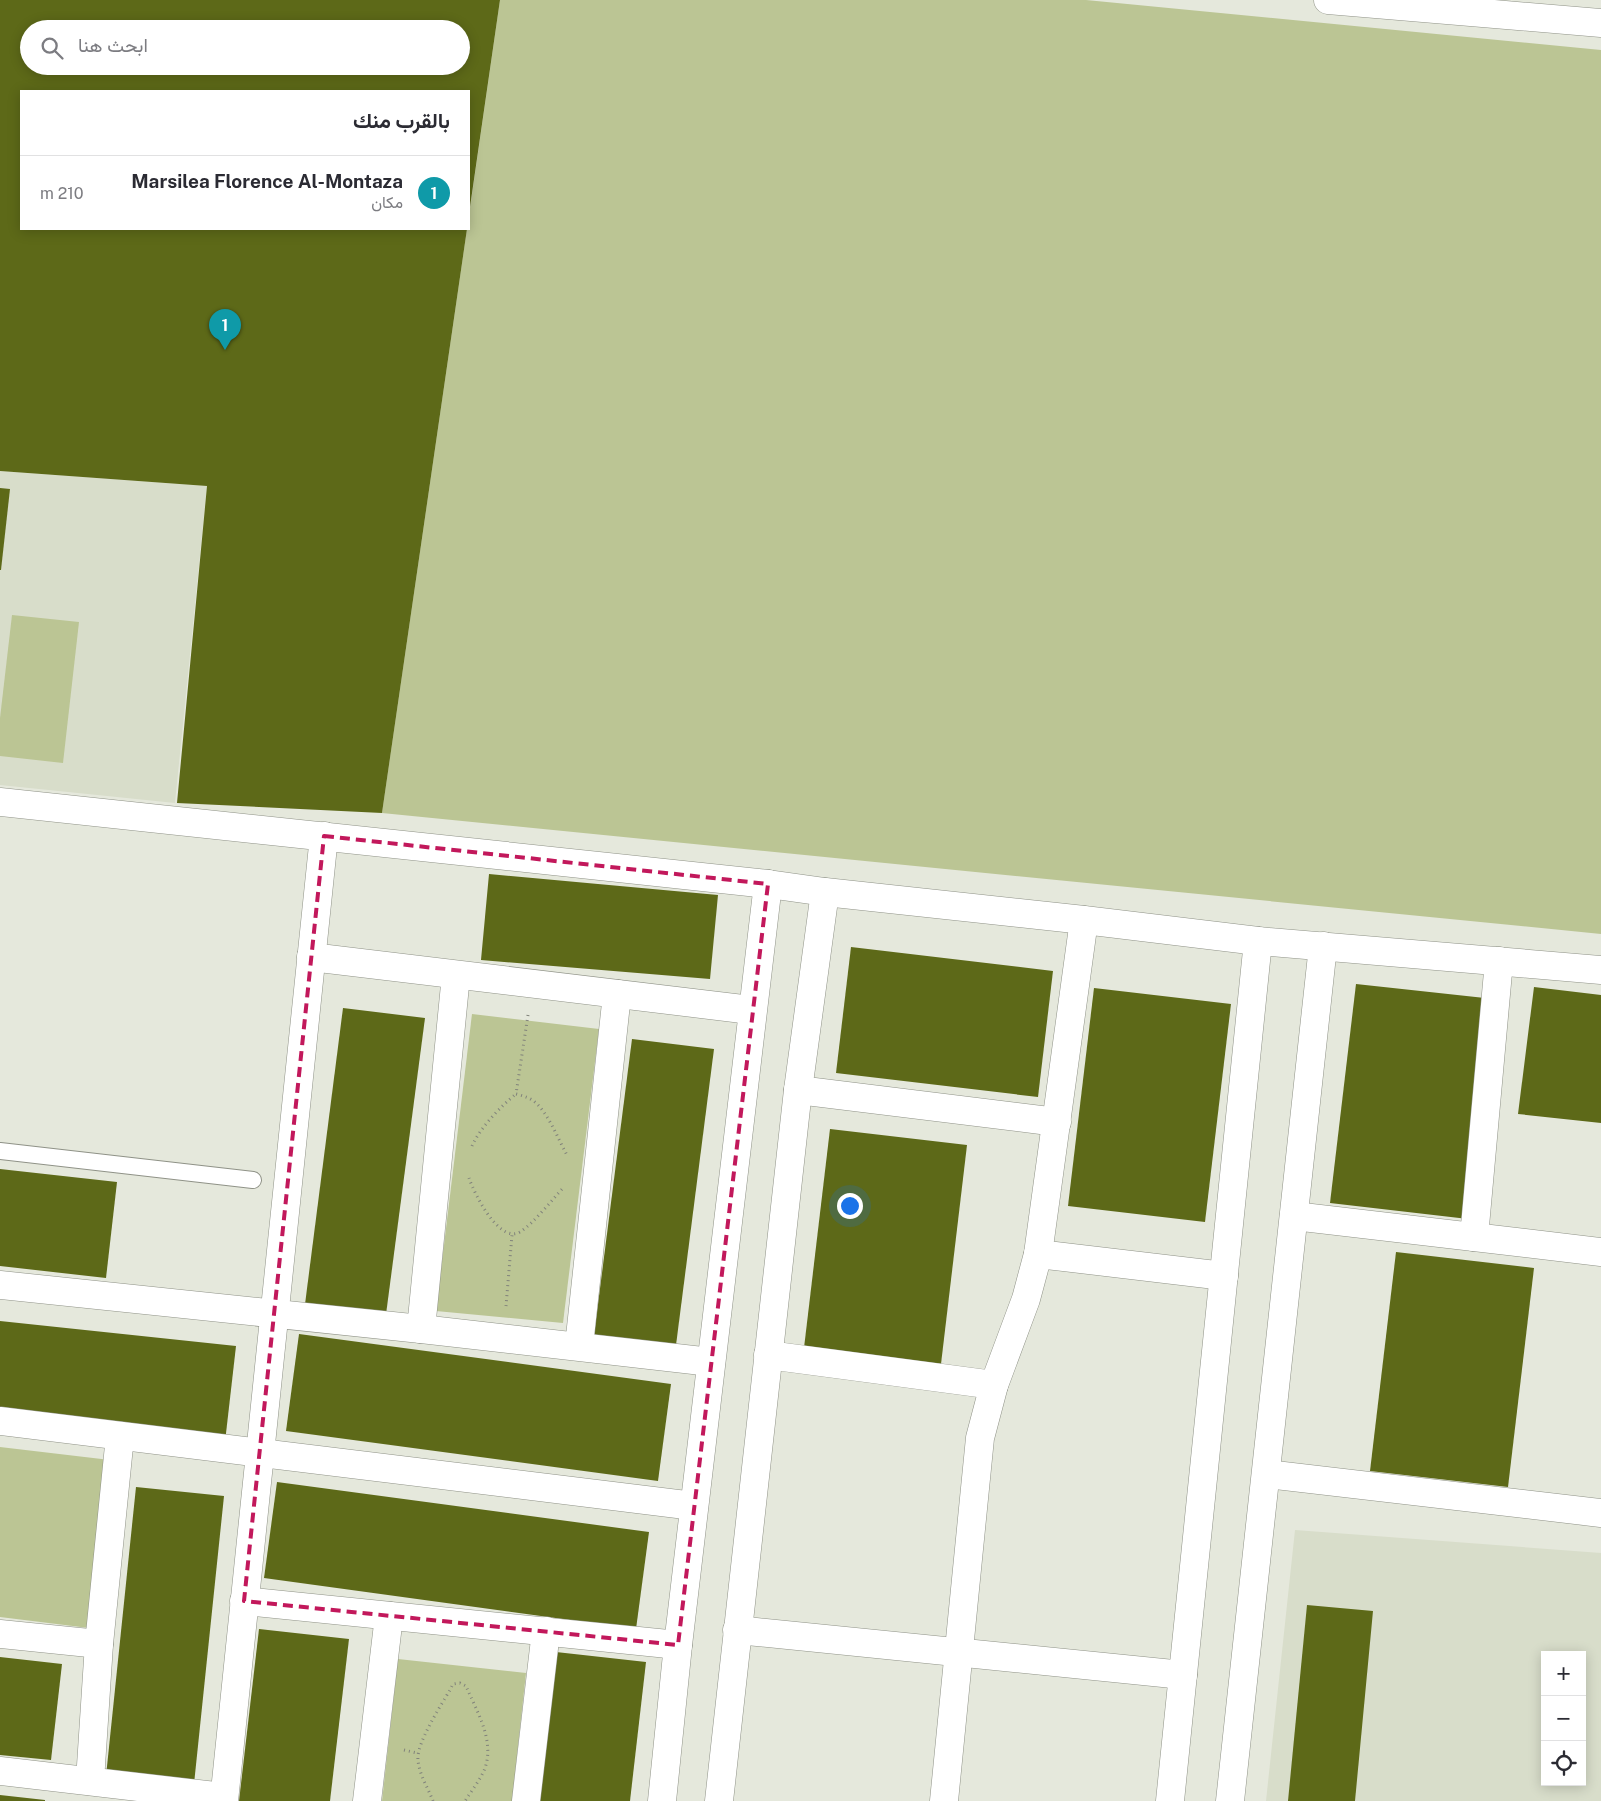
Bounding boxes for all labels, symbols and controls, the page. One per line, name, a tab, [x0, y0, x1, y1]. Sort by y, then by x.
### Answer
search box	[20, 20, 470, 75]
icon: search	[38, 34, 66, 62]
text: ابحث هنا	[78, 34, 148, 56]
text: بالقرب منك	[353, 108, 450, 133]
text: Marsilea Florence Al-Montaza	[131, 170, 403, 192]
text: 210 m	[40, 184, 84, 203]
text: 1	[431, 184, 437, 203]
text: مكان	[371, 193, 403, 212]
pin: 1	[209, 309, 241, 350]
your location	[837, 1193, 863, 1219]
map controls	[1541, 1651, 1586, 1786]
button: +	[1541, 1651, 1586, 1696]
button: −	[1541, 1696, 1586, 1741]
button: locate	[1541, 1741, 1586, 1786]

